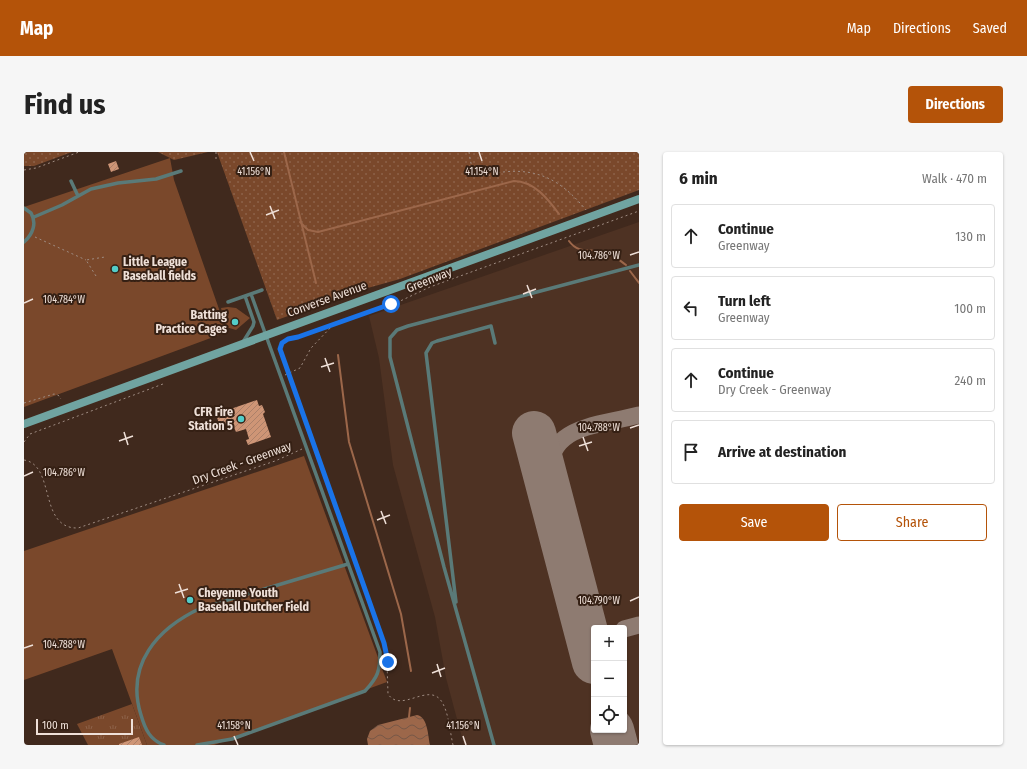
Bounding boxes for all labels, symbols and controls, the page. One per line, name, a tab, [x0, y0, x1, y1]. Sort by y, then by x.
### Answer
text: Map	[20, 17, 53, 40]
text: Map	[847, 20, 871, 37]
text: Directions	[893, 20, 951, 37]
text: Saved	[973, 20, 1007, 37]
button: Directions	[908, 86, 1003, 123]
text: Find us	[24, 88, 106, 121]
text: 41.156°N	[237, 166, 271, 178]
text: 41.154°N	[465, 166, 499, 178]
text: 6 min	[679, 168, 718, 189]
text: Walk · 470 m	[922, 171, 987, 186]
text: Continue	[718, 220, 774, 238]
icon: ahead	[680, 225, 702, 247]
text: 130 m	[955, 229, 986, 244]
text: Greenway	[718, 238, 770, 253]
text: 104.786°W	[578, 250, 620, 262]
place label: Little League Baseball fields	[123, 255, 197, 283]
marker: Little League Baseball fields	[110, 264, 120, 274]
street label: Greenway	[404, 264, 454, 295]
street label: Converse Avenue	[285, 278, 369, 320]
text: Turn left	[718, 292, 771, 310]
text: 104.784°W	[43, 294, 85, 306]
route start	[382, 295, 400, 313]
icon: left	[680, 297, 702, 319]
text: 100 m	[954, 301, 986, 316]
place label: Batting Practice Cages	[156, 308, 228, 336]
text: Greenway	[718, 310, 770, 325]
marker: Batting Practice Cages	[230, 317, 240, 327]
text: Continue	[718, 364, 774, 382]
icon: ahead	[680, 369, 702, 391]
text: 240 m	[954, 373, 986, 388]
text: Dry Creek - Greenway	[718, 382, 831, 397]
place label: CFR Fire Station 5	[188, 405, 233, 433]
marker: CFR Fire Station 5	[236, 414, 246, 424]
text: 104.788°W	[578, 422, 621, 434]
street label: Dry Creek - Greenway	[191, 438, 294, 487]
icon: arrive	[680, 441, 702, 463]
text: Arrive at destination	[718, 443, 846, 461]
text: 104.786°W	[43, 467, 85, 479]
button: Save	[679, 504, 829, 541]
button: Share	[837, 504, 987, 541]
place label: Cheyenne Youth Baseball Dutcher Field	[198, 586, 309, 614]
marker: Cheyenne Youth Baseball Dutcher Field	[185, 595, 195, 605]
text: 104.790°W	[578, 595, 621, 607]
map controls	[591, 625, 627, 733]
button: +	[591, 625, 627, 661]
text: 104.788°W	[43, 639, 86, 651]
route end	[379, 653, 397, 671]
button: −	[591, 661, 627, 697]
button: locate	[591, 697, 627, 733]
scale bar	[36, 717, 133, 736]
text: 100 m	[42, 719, 69, 732]
text: 41.158°N	[217, 720, 251, 732]
text: 41.156°N	[446, 720, 480, 732]

